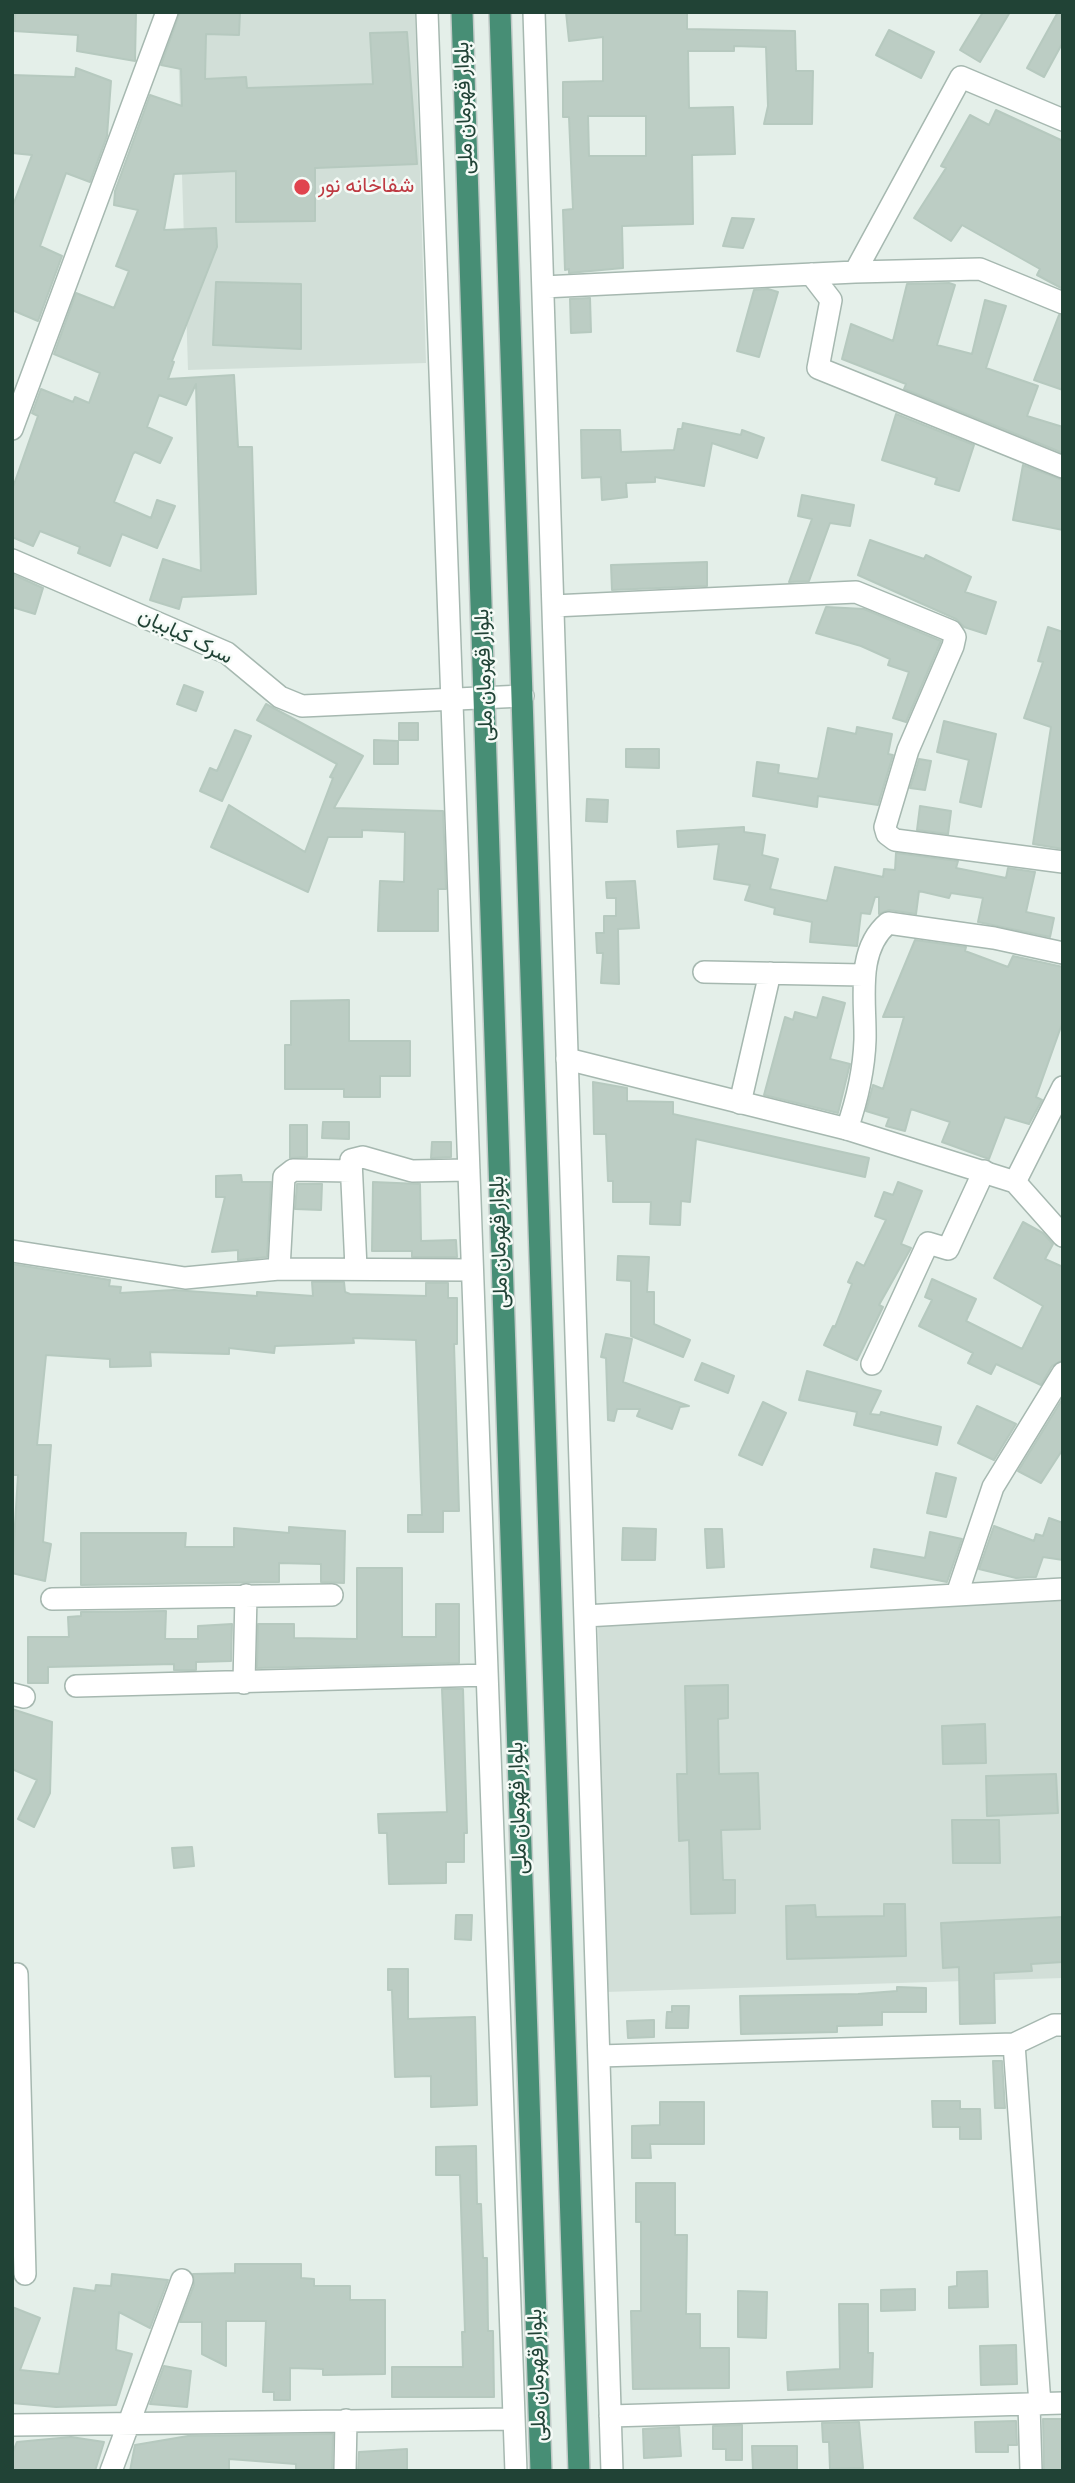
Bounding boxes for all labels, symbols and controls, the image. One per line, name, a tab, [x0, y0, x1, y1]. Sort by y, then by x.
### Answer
street label: بلوار قهرمان ملی	[450, 41, 480, 175]
place label: شفاخانه نور	[318, 174, 414, 200]
marker: شفاخانه نور	[292, 177, 312, 197]
street label: سرک کبابیان	[134, 603, 236, 671]
street label: بلوار قهرمان ملی	[470, 608, 500, 742]
street label: بلوار قهرمان ملی	[485, 1175, 515, 1309]
street label: بلوار قهرمان ملی	[504, 1741, 534, 1875]
street label: بلوار قهرمان ملی	[523, 2308, 553, 2442]

